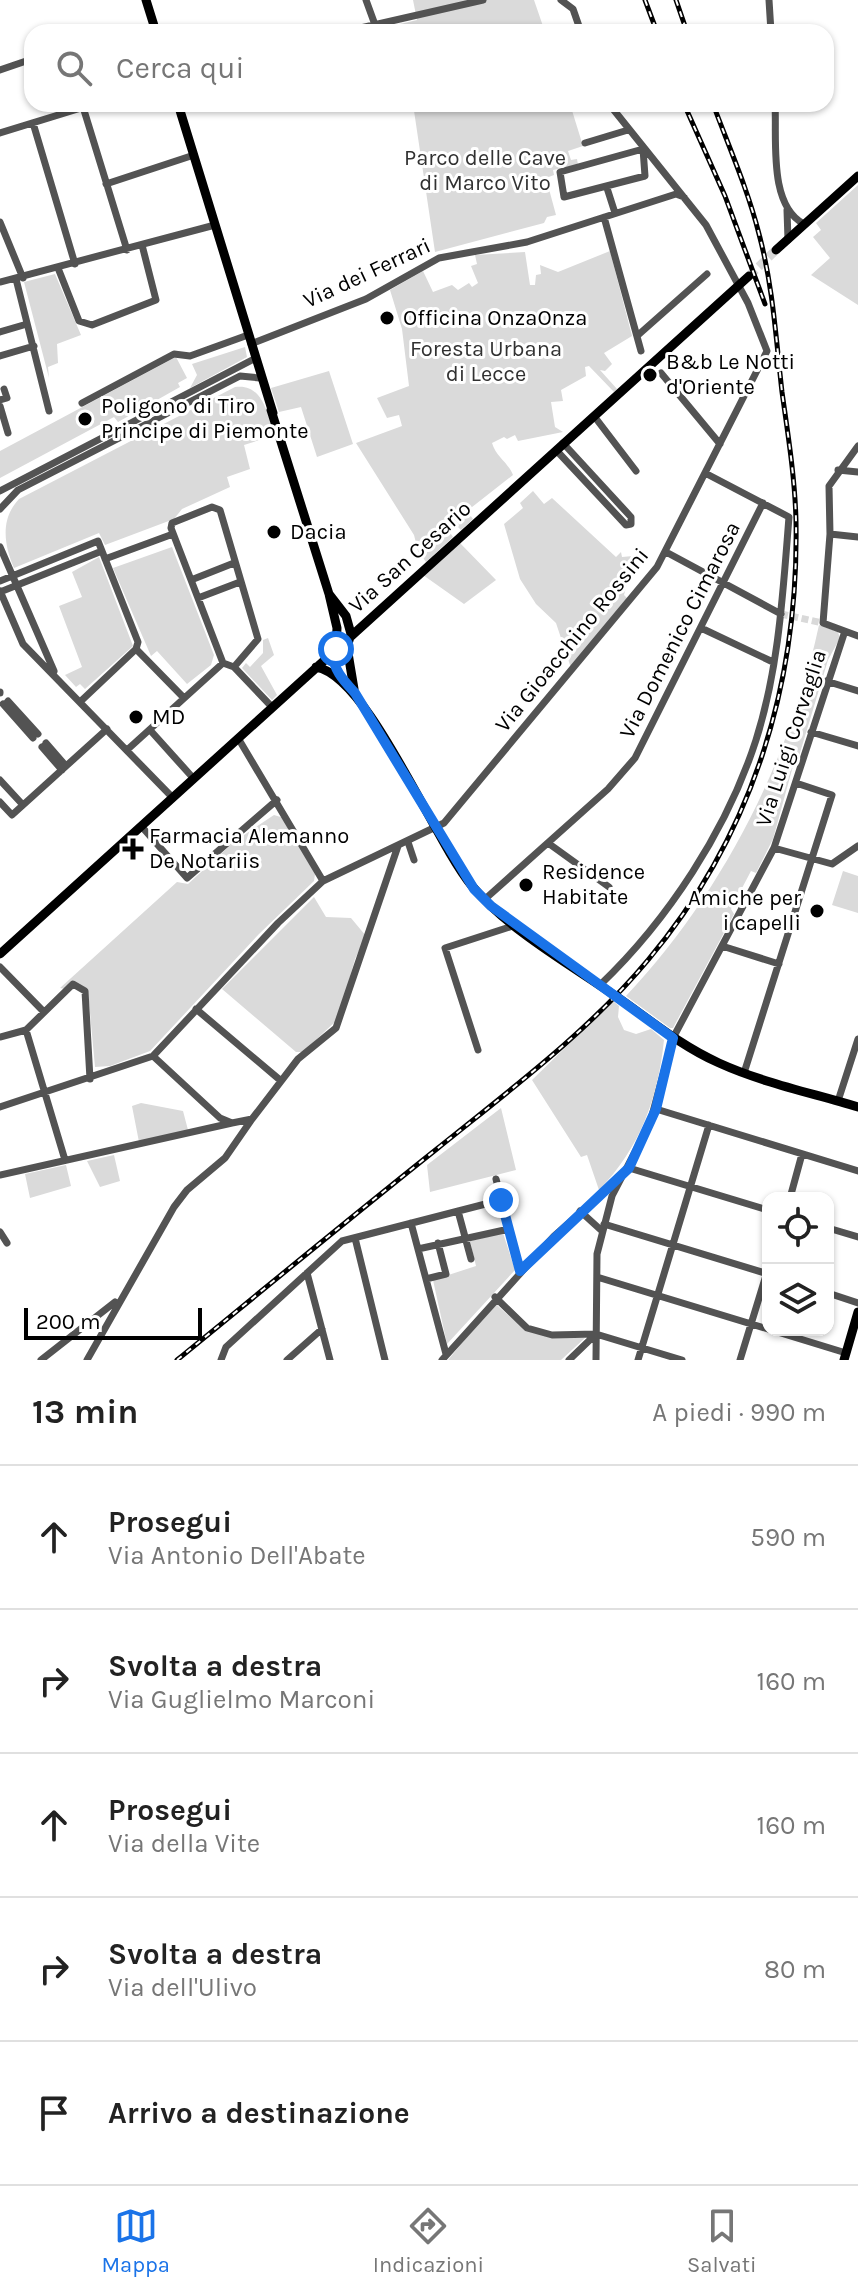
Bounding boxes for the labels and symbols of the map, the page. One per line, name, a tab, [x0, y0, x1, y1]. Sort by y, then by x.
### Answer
park label: Parco delle Cave di Marco Vito	[404, 145, 566, 196]
street label: Via dei Ferrari	[299, 232, 435, 314]
place label: Officina OnzaOnza	[403, 305, 587, 331]
marker: Officina OnzaOnza	[378, 309, 396, 327]
park label: Foresta Urbana di Lecce	[410, 336, 562, 387]
place label: B&b Le Notti d'Oriente	[666, 349, 795, 400]
marker: B&b Le Notti d'Oriente	[641, 366, 659, 384]
place label: Poligono di Tiro Principe di Piemonte	[101, 393, 309, 444]
marker: Poligono di Tiro Principe di Piemonte	[76, 410, 94, 428]
street label: Via San Cesario	[344, 495, 476, 619]
street label: Via Domenico Cimarosa	[614, 517, 746, 743]
place label: Dacia	[290, 519, 347, 545]
marker: Dacia	[265, 523, 283, 541]
street label: Via Gioacchino Rossini	[490, 543, 654, 737]
route start	[318, 631, 354, 667]
street label: Via Luigi Corvaglia	[750, 646, 832, 830]
place label: MD	[152, 704, 185, 730]
marker: MD	[127, 708, 145, 726]
place label: Farmacia Alemanno De Notariis	[149, 823, 349, 874]
marker: Farmacia Alemanno De Notariis	[124, 840, 142, 858]
place label: Residence Habitate	[542, 859, 645, 910]
marker: Residence Habitate	[517, 876, 535, 894]
place label: Amiche per i capelli	[688, 885, 801, 936]
marker: Amiche per i capelli	[808, 902, 826, 920]
route end	[483, 1182, 519, 1218]
scale bar	[24, 1304, 202, 1340]

